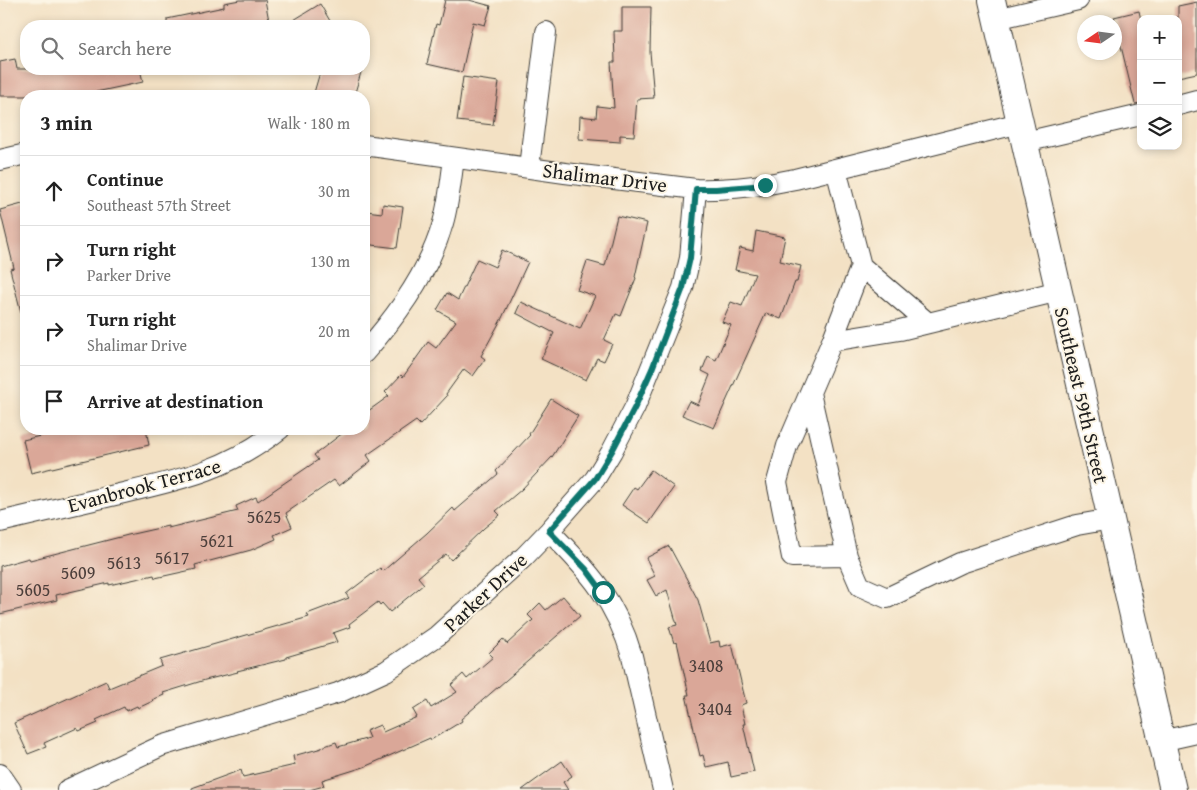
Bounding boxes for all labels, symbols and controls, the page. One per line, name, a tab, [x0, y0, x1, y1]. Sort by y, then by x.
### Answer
north arrow	[1077, 15, 1122, 60]
map controls	[1137, 15, 1182, 150]
button: +	[1137, 15, 1182, 60]
search box	[20, 20, 370, 75]
icon: search	[38, 34, 66, 62]
text: Search here	[78, 34, 172, 62]
button: −	[1137, 60, 1182, 105]
button: layers	[1137, 105, 1182, 150]
text: 3 min	[40, 107, 92, 138]
text: Walk · 180 m	[267, 111, 350, 135]
street label: Shalimar Drive	[541, 155, 669, 199]
text: Continue	[87, 165, 164, 193]
route end	[754, 174, 777, 197]
icon: ahead	[40, 177, 68, 205]
text: 30 m	[318, 179, 350, 203]
text: Southeast 57th Street	[87, 193, 231, 217]
text: Turn right	[87, 235, 176, 263]
icon: right	[40, 247, 68, 275]
text: 130 m	[310, 249, 350, 273]
text: Parker Drive	[87, 263, 171, 287]
street label: Southeast 59th Street	[1048, 304, 1116, 486]
text: Turn right	[87, 305, 176, 333]
icon: right	[40, 317, 68, 345]
text: 20 m	[318, 319, 350, 343]
text: Shalimar Drive	[87, 333, 187, 357]
icon: arrive	[40, 387, 68, 415]
text: Arrive at destination	[87, 387, 263, 415]
street label: Evanbrook Terrace	[64, 451, 224, 519]
house number: 5625	[247, 503, 281, 530]
house number: 5621	[200, 527, 234, 554]
house number: 5617	[155, 544, 189, 571]
street label: Parker Drive	[437, 546, 533, 638]
house number: 5613	[107, 549, 141, 576]
house number: 5609	[61, 559, 95, 586]
house number: 5605	[16, 576, 50, 603]
route start	[592, 581, 615, 604]
house number: 3408	[689, 652, 723, 679]
house number: 3404	[698, 695, 732, 722]

